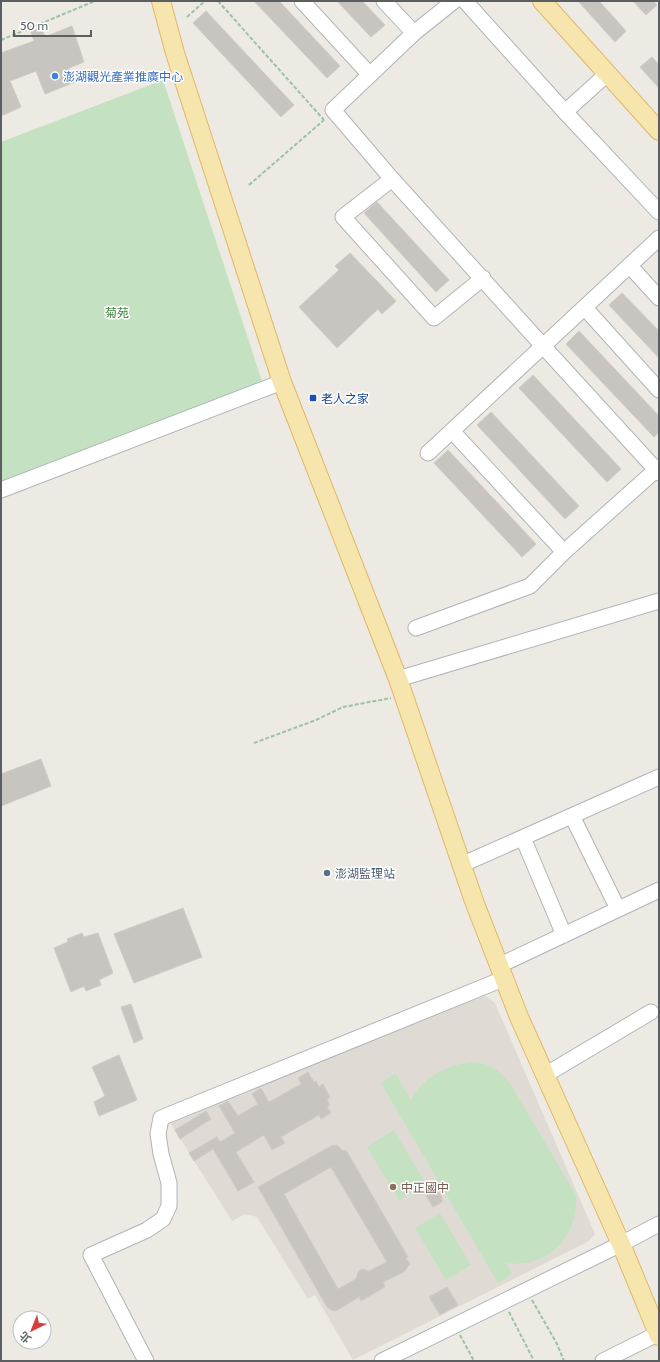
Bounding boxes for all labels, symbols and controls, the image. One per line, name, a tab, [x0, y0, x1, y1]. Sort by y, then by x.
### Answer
scale bar	[14, 12, 91, 38]
text: 50 m	[20, 18, 48, 33]
place label: 澎湖觀光產業推廣中心	[63, 69, 183, 84]
marker: 澎湖觀光產業推廣中心	[50, 71, 60, 81]
park label: 菊苑	[105, 305, 129, 320]
place label: 老人之家	[321, 391, 369, 406]
marker: 老人之家	[308, 393, 318, 403]
place label: 澎湖監理站	[335, 866, 395, 881]
marker: 澎湖監理站	[322, 868, 332, 878]
place label: 中正國中	[401, 1180, 449, 1195]
marker: 中正國中	[388, 1182, 398, 1192]
north arrow	[12, 1310, 52, 1350]
text: 北	[16, 1328, 34, 1346]

